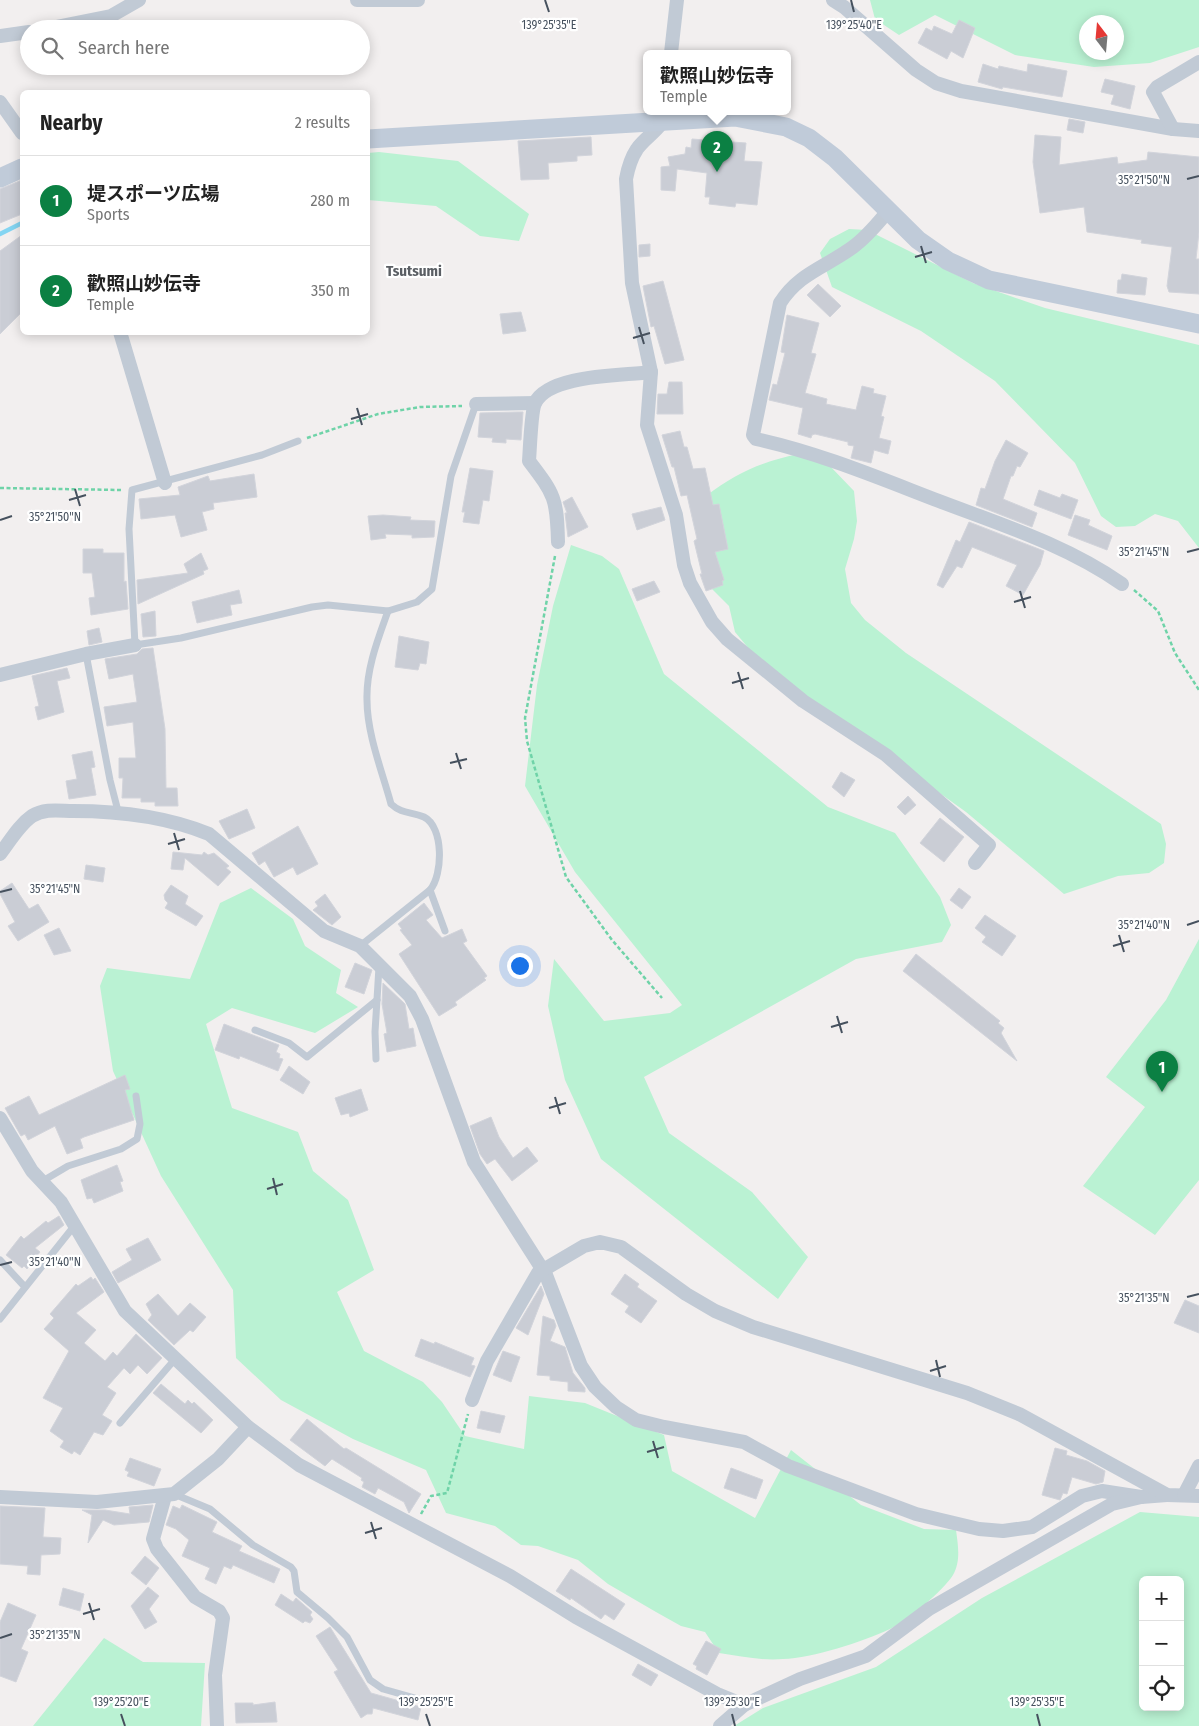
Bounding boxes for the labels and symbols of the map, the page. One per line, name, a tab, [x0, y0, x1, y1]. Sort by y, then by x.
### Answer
north arrow	[1079, 15, 1124, 60]
text: 139°25'35"E	[521, 18, 577, 32]
text: 139°25'40"E	[826, 18, 882, 32]
pin: 2	[701, 131, 733, 172]
text: 35°21'50"N	[1118, 173, 1170, 187]
district label: Tsutsumi	[386, 262, 442, 280]
text: 35°21'50"N	[29, 510, 81, 524]
text: 35°21'45"N	[1119, 545, 1169, 559]
text: 35°21'45"N	[30, 882, 80, 896]
text: 35°21'40"N	[1118, 918, 1170, 932]
your location	[507, 953, 533, 979]
pin: 1	[1146, 1051, 1178, 1092]
text: 35°21'40"N	[29, 1255, 81, 1269]
text: 35°21'35"N	[1119, 1291, 1169, 1305]
text: 35°21'35"N	[30, 1628, 80, 1642]
text: 139°25'20"E	[93, 1695, 149, 1709]
text: 139°25'25"E	[399, 1695, 454, 1709]
text: 139°25'30"E	[704, 1695, 760, 1709]
text: 139°25'35"E	[1009, 1695, 1065, 1709]

